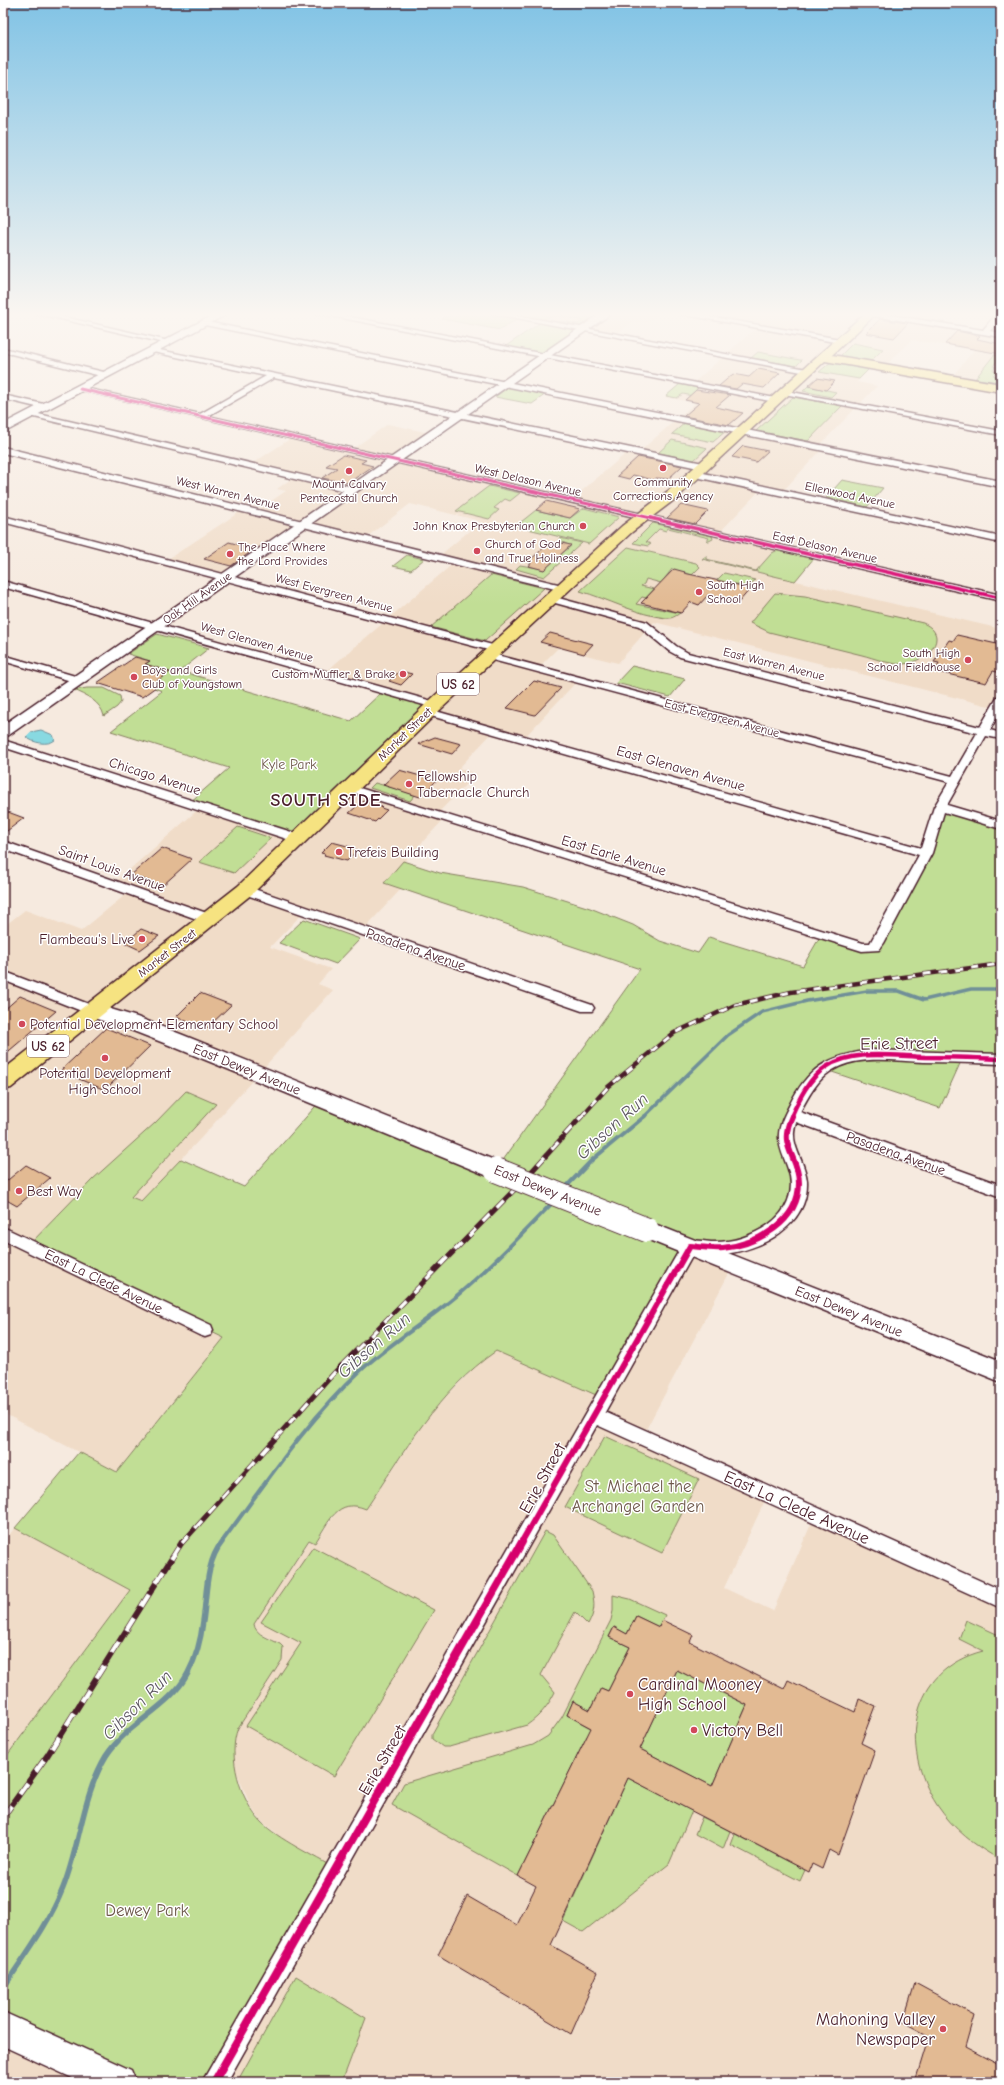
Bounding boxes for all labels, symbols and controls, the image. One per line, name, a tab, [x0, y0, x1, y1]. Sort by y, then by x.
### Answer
street label: West Delason Avenue	[473, 461, 583, 499]
marker: Community Corrections Agency	[658, 463, 668, 473]
marker: Mount Calvary Pentecostal Church	[344, 466, 354, 476]
street label: West Warren Avenue	[175, 473, 281, 513]
place label: Community Corrections Agency	[613, 475, 714, 503]
place label: Mount Calvary Pentecostal Church	[300, 477, 398, 505]
street label: Ellenwood Avenue	[804, 479, 896, 511]
place label: John Knox Presbyterian Church	[413, 519, 575, 533]
marker: John Knox Presbyterian Church	[578, 521, 588, 531]
street label: East Delason Avenue	[771, 528, 879, 566]
place label: Church of God and True Holiness	[485, 537, 578, 565]
place label: The Place Where the Lord Provides	[237, 540, 327, 568]
marker: Church of God and True Holiness	[472, 546, 482, 556]
marker: The Place Where the Lord Provides	[225, 549, 235, 559]
street label: Oak Hill Avenue	[160, 569, 234, 627]
street label: West Evergreen Avenue	[274, 571, 394, 615]
place label: South High School	[707, 578, 764, 606]
marker: South High School	[694, 587, 704, 597]
street label: West Glenaven Avenue	[199, 619, 315, 665]
street label: East Warren Avenue	[722, 645, 826, 683]
place label: South High School Fieldhouse	[867, 646, 960, 674]
marker: South High School Fieldhouse	[963, 655, 973, 665]
place label: Boys and Girls Club of Youngstown	[142, 663, 242, 691]
place label: Custom Muffler & Brake	[271, 667, 395, 681]
marker: Custom Muffler & Brake	[398, 669, 408, 679]
marker: Boys and Girls Club of Youngstown	[129, 672, 139, 682]
road number: US 62	[437, 673, 479, 695]
street label: East Evergreen Avenue	[663, 696, 781, 740]
street label: Market Street	[375, 704, 435, 763]
street label: East Glenaven Avenue	[615, 742, 747, 795]
street label: Chicago Avenue	[107, 754, 203, 799]
park label: Kyle Park	[261, 756, 317, 773]
place label: Fellowship Tabernacle Church	[417, 768, 529, 801]
marker: Fellowship Tabernacle Church	[404, 779, 414, 789]
district label: SOUTH SIDE	[270, 790, 382, 811]
street label: East Earle Avenue	[559, 831, 668, 880]
street label: Saint Louis Avenue	[56, 841, 167, 896]
place label: Trefeis Building	[347, 844, 439, 861]
marker: Trefeis Building	[334, 847, 344, 857]
street label: Pasadena Avenue	[364, 924, 468, 974]
street label: Market Street	[135, 926, 199, 980]
place label: Flambeau's Live	[39, 931, 134, 948]
marker: Flambeau's Live	[137, 934, 147, 944]
place label: Potential Development Elementary School	[30, 1016, 278, 1033]
marker: Potential Development Elementary School	[17, 1019, 27, 1029]
street label: Erie Street	[860, 1033, 939, 1054]
road number: US 62	[27, 1035, 69, 1057]
street label: East Dewey Avenue	[190, 1040, 303, 1099]
marker: Potential Development High School	[100, 1053, 110, 1063]
place label: Potential Development High School	[39, 1065, 172, 1098]
water label: Gibson Run	[572, 1089, 653, 1164]
street label: Pasadena Avenue	[844, 1128, 948, 1179]
street label: East Dewey Avenue	[491, 1161, 604, 1220]
place label: Best Way	[27, 1183, 83, 1200]
marker: Best Way	[14, 1186, 24, 1196]
street label: East La Clede Avenue	[42, 1245, 166, 1317]
street label: East Dewey Avenue	[792, 1282, 905, 1341]
water label: Gibson Run	[334, 1308, 415, 1383]
street label: Erie Street	[515, 1439, 570, 1517]
street label: East La Clede Avenue	[721, 1467, 872, 1548]
park label: St. Michael the Archangel Garden	[572, 1477, 704, 1516]
water label: Gibson Run	[98, 1666, 177, 1744]
place label: Cardinal Mooney High School	[638, 1675, 762, 1714]
marker: Cardinal Mooney High School	[625, 1689, 635, 1699]
street label: Erie Street	[355, 1721, 411, 1799]
place label: Victory Bell	[702, 1721, 783, 1740]
marker: Victory Bell	[689, 1725, 699, 1735]
park label: Dewey Park	[105, 1901, 189, 1920]
place label: Mahoning Valley Newspaper	[816, 2010, 935, 2049]
marker: Mahoning Valley Newspaper	[938, 2024, 948, 2034]

